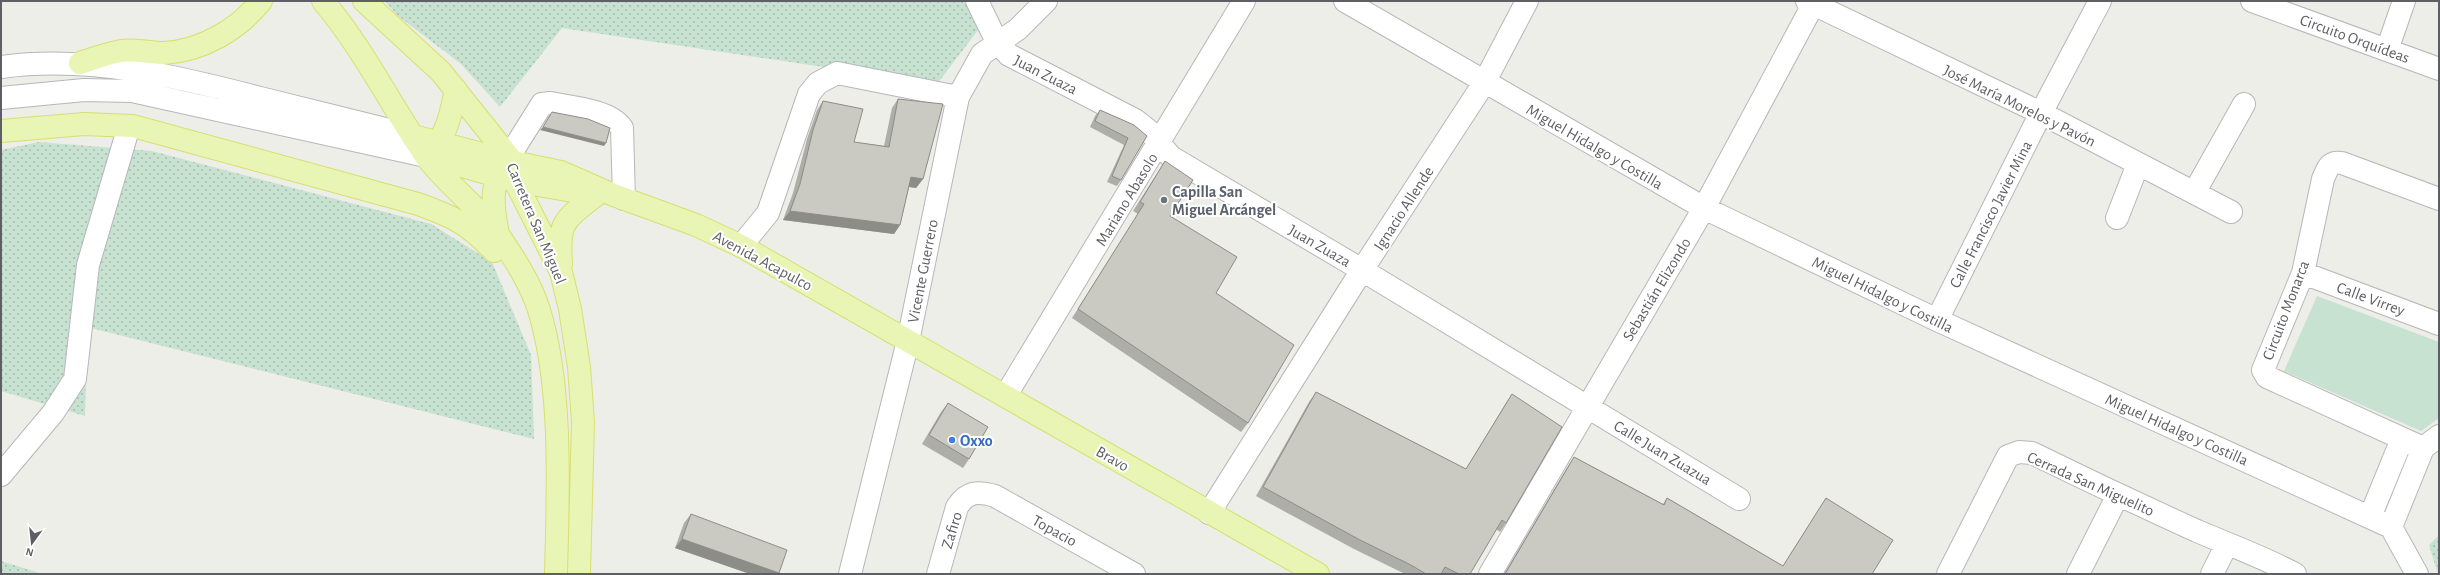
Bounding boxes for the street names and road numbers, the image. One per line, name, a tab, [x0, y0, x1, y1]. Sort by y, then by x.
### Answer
street label: Circuito Orquídeas	[2298, 12, 2412, 66]
street label: Juan Zuaza	[1011, 52, 1080, 98]
street label: José María Morelos y Pavón	[1940, 62, 2098, 151]
street label: Miguel Hidalgo y Costilla	[1523, 101, 1665, 193]
street label: Calle Francisco Javier Mina	[1947, 138, 2035, 291]
street label: Mariano Abasolo	[1093, 150, 1161, 249]
street label: Carretera San Miguel	[503, 161, 569, 286]
street label: Ignacio Allende	[1371, 164, 1437, 253]
street label: Vicente Guerrero	[905, 218, 941, 324]
street label: Juan Zuaza	[1286, 222, 1353, 270]
street label: Avenida Acapulco	[710, 228, 815, 294]
street label: Sebastián Elizondo	[1620, 235, 1694, 344]
street label: Miguel Hidalgo y Costilla	[1809, 254, 1956, 337]
street label: Circuito Monarca	[2260, 259, 2312, 362]
street label: Calle Virrey	[2334, 279, 2407, 320]
street label: Miguel Hidalgo y Costilla	[2102, 391, 2250, 470]
street label: Calle Juan Zuazua	[1611, 418, 1714, 488]
street label: Bravo	[1093, 443, 1132, 475]
street label: Cerrada San Miguelito	[2025, 449, 2157, 519]
street label: Zafiro	[939, 510, 965, 551]
street label: Topacio	[1030, 512, 1080, 550]

